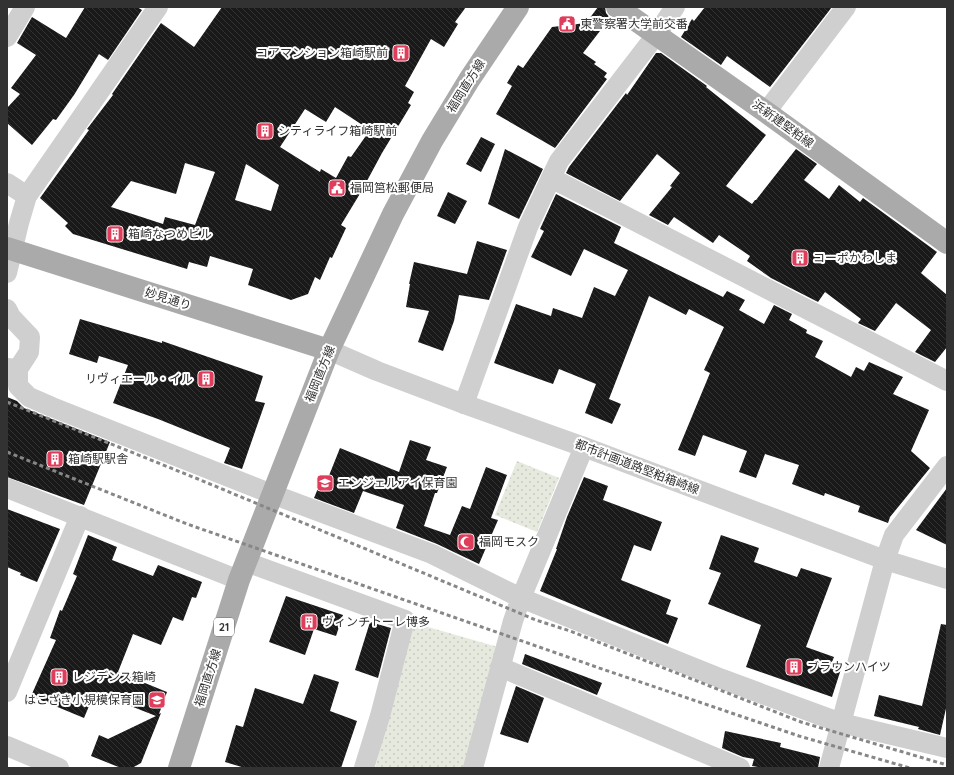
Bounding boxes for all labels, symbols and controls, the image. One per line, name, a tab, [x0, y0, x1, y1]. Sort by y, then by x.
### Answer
public building icon: 東警察署大学前交番	[557, 14, 577, 34]
place label: 東警察署大学前交番	[580, 16, 688, 31]
building icon: コアマンション箱崎駅前	[391, 43, 411, 63]
place label: コアマンション箱崎駅前	[256, 45, 388, 60]
street label: 福岡直方線	[443, 56, 488, 115]
street label: 浜新建堅粕線	[750, 96, 817, 151]
building icon: シティライフ箱崎駅前	[255, 121, 275, 141]
place label: シティライフ箱崎駅前	[278, 123, 397, 138]
public building icon: 福岡筥松郵便局	[327, 178, 347, 198]
place label: 福岡筥松郵便局	[350, 180, 434, 195]
building icon: 箱崎なつめビル	[105, 224, 125, 244]
place label: 箱崎なつめビル	[128, 226, 212, 241]
building icon: コーポかわしま	[790, 248, 810, 268]
place label: コーポかわしま	[813, 250, 897, 265]
street label: 妙見通り	[143, 284, 193, 313]
street label: 福岡直方線	[301, 343, 338, 404]
building icon: リヴィエール・イル	[196, 369, 216, 389]
place label: リヴィエール・イル	[85, 371, 193, 386]
street label: 都市計画道路堅粕箱崎線	[573, 436, 701, 497]
building icon: 箱崎駅駅舎	[45, 449, 65, 469]
place label: 箱崎駅駅舎	[68, 451, 128, 466]
school or university icon: エンジェルアイ保育園	[315, 473, 335, 493]
place label: エンジェルアイ保育園	[338, 475, 457, 490]
mosque icon: 福岡モスク	[456, 532, 476, 552]
place label: 福岡モスク	[479, 534, 539, 549]
building icon: ヴィンチトーレ博多	[299, 612, 319, 632]
place label: ヴィンチトーレ博多	[322, 614, 430, 629]
road number: 21	[214, 618, 234, 636]
street label: 福岡直方線	[191, 647, 224, 709]
building icon: ブラウンハイツ	[784, 657, 804, 677]
place label: ブラウンハイツ	[807, 659, 891, 674]
building icon: レジデンス箱崎	[49, 667, 69, 687]
place label: レジデンス箱崎	[72, 669, 156, 684]
school or university icon: はこざき小規模保育園	[147, 690, 167, 710]
place label: はこざき小規模保育園	[24, 692, 144, 707]

